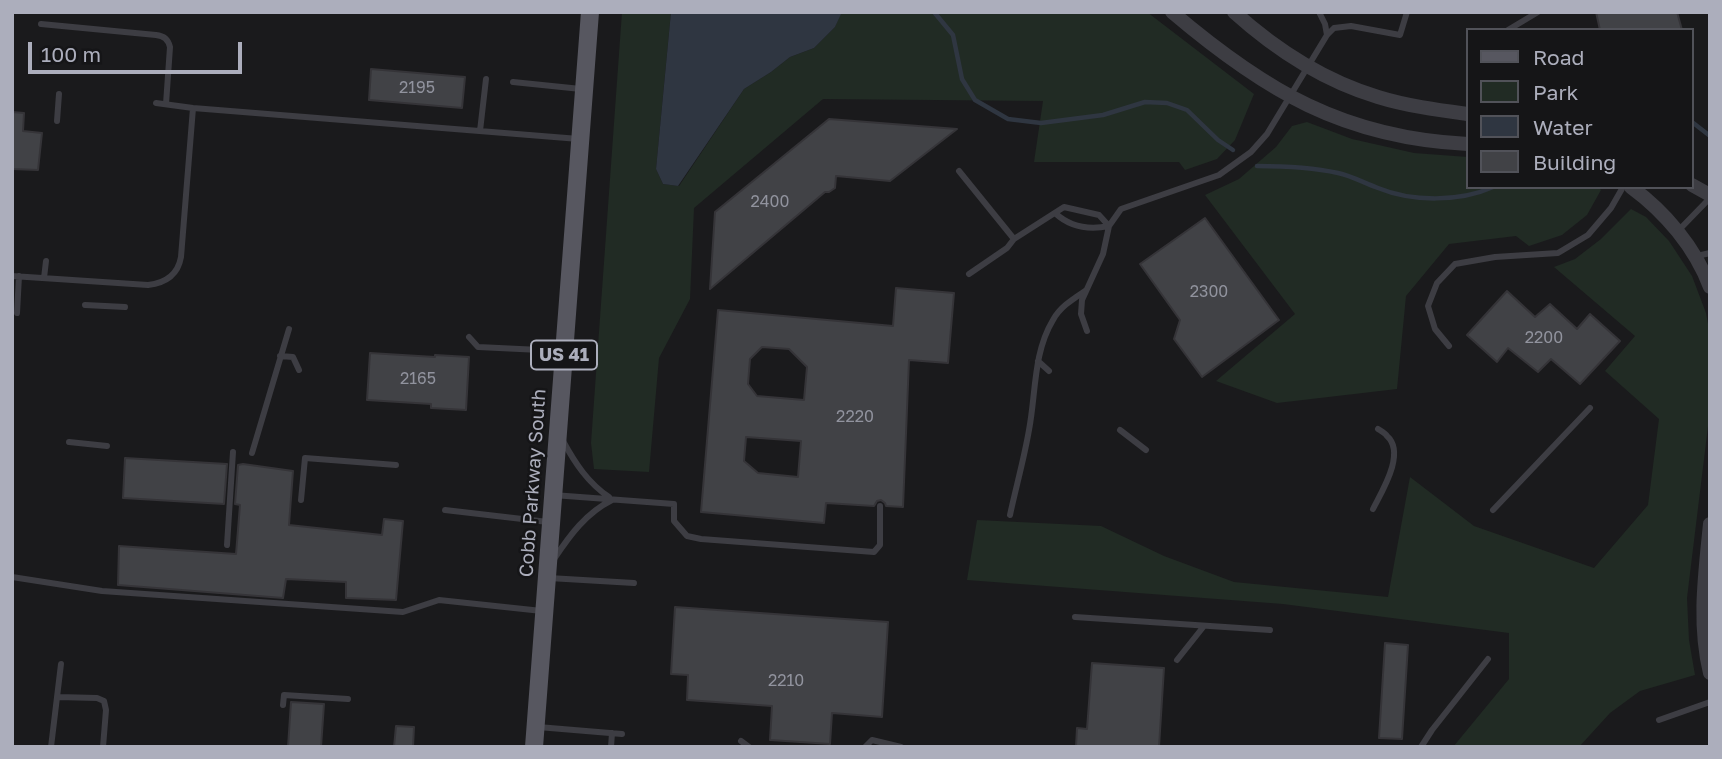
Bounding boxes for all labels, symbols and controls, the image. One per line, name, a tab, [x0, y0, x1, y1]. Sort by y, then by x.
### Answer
scale bar	[32, 28, 245, 72]
legend	[1466, 28, 1694, 189]
text: 100 m	[41, 41, 101, 67]
text: Road	[1533, 44, 1584, 70]
house number: 2195	[399, 78, 435, 98]
text: Park	[1533, 79, 1578, 105]
text: Water	[1533, 114, 1593, 140]
text: Building	[1533, 149, 1616, 175]
house number: 2400	[751, 192, 789, 212]
house number: 2300	[1190, 282, 1228, 302]
house number: 2200	[1525, 328, 1563, 348]
road number: US 41	[531, 340, 597, 370]
house number: 2165	[400, 369, 436, 389]
street label: Cobb Parkway South	[515, 388, 551, 578]
house number: 2220	[836, 407, 874, 427]
house number: 2210	[768, 671, 804, 691]

